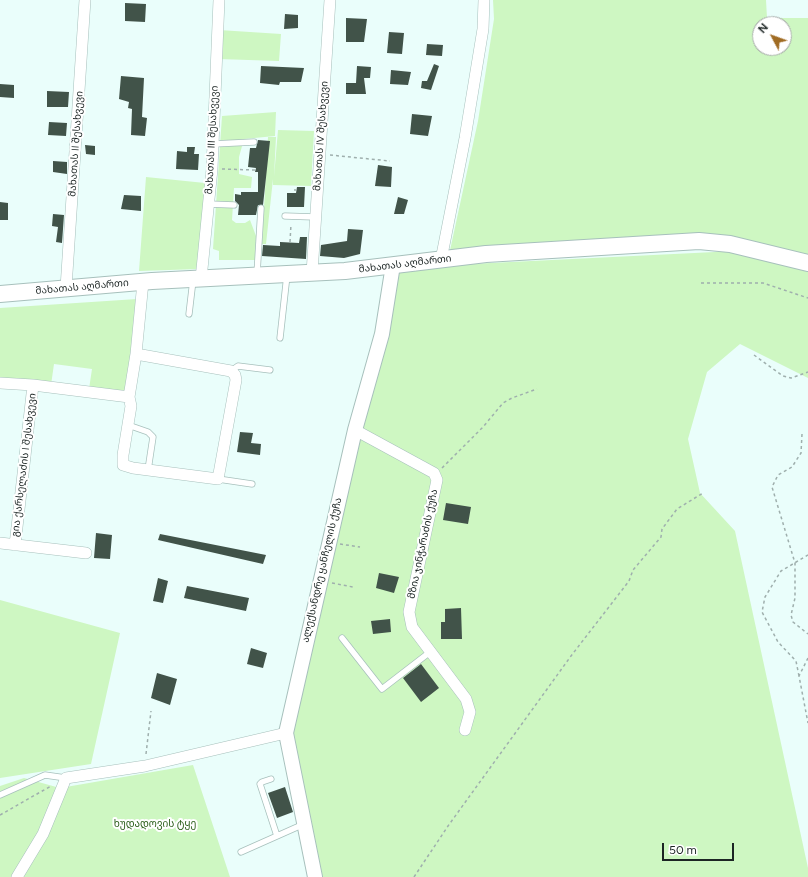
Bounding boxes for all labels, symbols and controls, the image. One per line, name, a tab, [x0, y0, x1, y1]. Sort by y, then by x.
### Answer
north arrow	[752, 16, 792, 56]
text: N	[756, 21, 771, 36]
street label: მახათას IV შესახვევი	[311, 81, 331, 191]
street label: მახათას III შესახვევი	[203, 85, 221, 195]
street label: მახათას II შესახვევი	[66, 91, 86, 197]
street label: მახათას აღმართი	[358, 252, 452, 276]
street label: მახათას აღმართი	[35, 277, 129, 297]
street label: გია ქარსელაძის I შესახვევი	[9, 392, 39, 538]
street label: მზია ჯინჭარაძის ქუჩა	[406, 488, 440, 600]
street label: ალექსანდრე ყანჩელის ქუჩა	[299, 496, 345, 644]
park label: ხუდადოვის ტყე	[114, 818, 196, 830]
scale bar	[664, 835, 736, 861]
text: 50 m	[669, 843, 697, 857]

